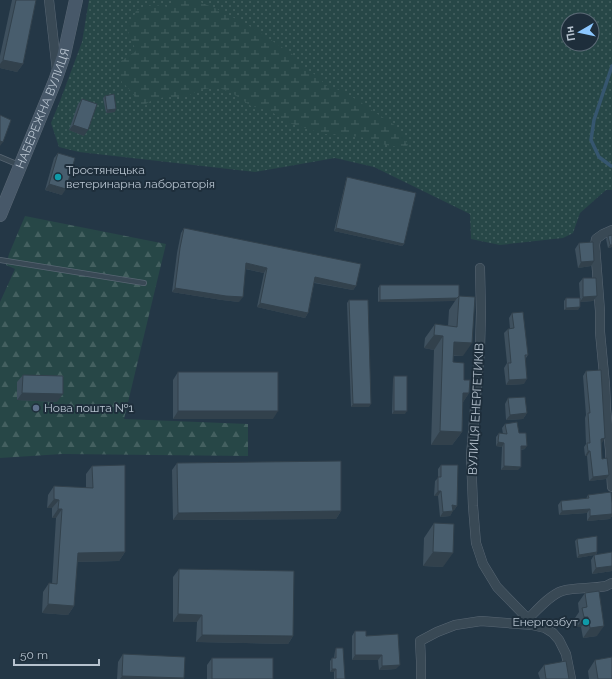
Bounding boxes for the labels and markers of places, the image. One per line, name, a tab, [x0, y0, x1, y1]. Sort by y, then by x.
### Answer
place label: Тростянецька ветеринарна лабораторія	[66, 163, 215, 191]
marker: Тростянецька ветеринарна лабораторія	[53, 172, 63, 182]
place label: Нова пошта №1	[44, 401, 134, 415]
marker: Нова пошта №1	[31, 403, 41, 413]
place label: Енергозбут	[512, 615, 578, 629]
marker: Енергозбут	[581, 617, 591, 627]

